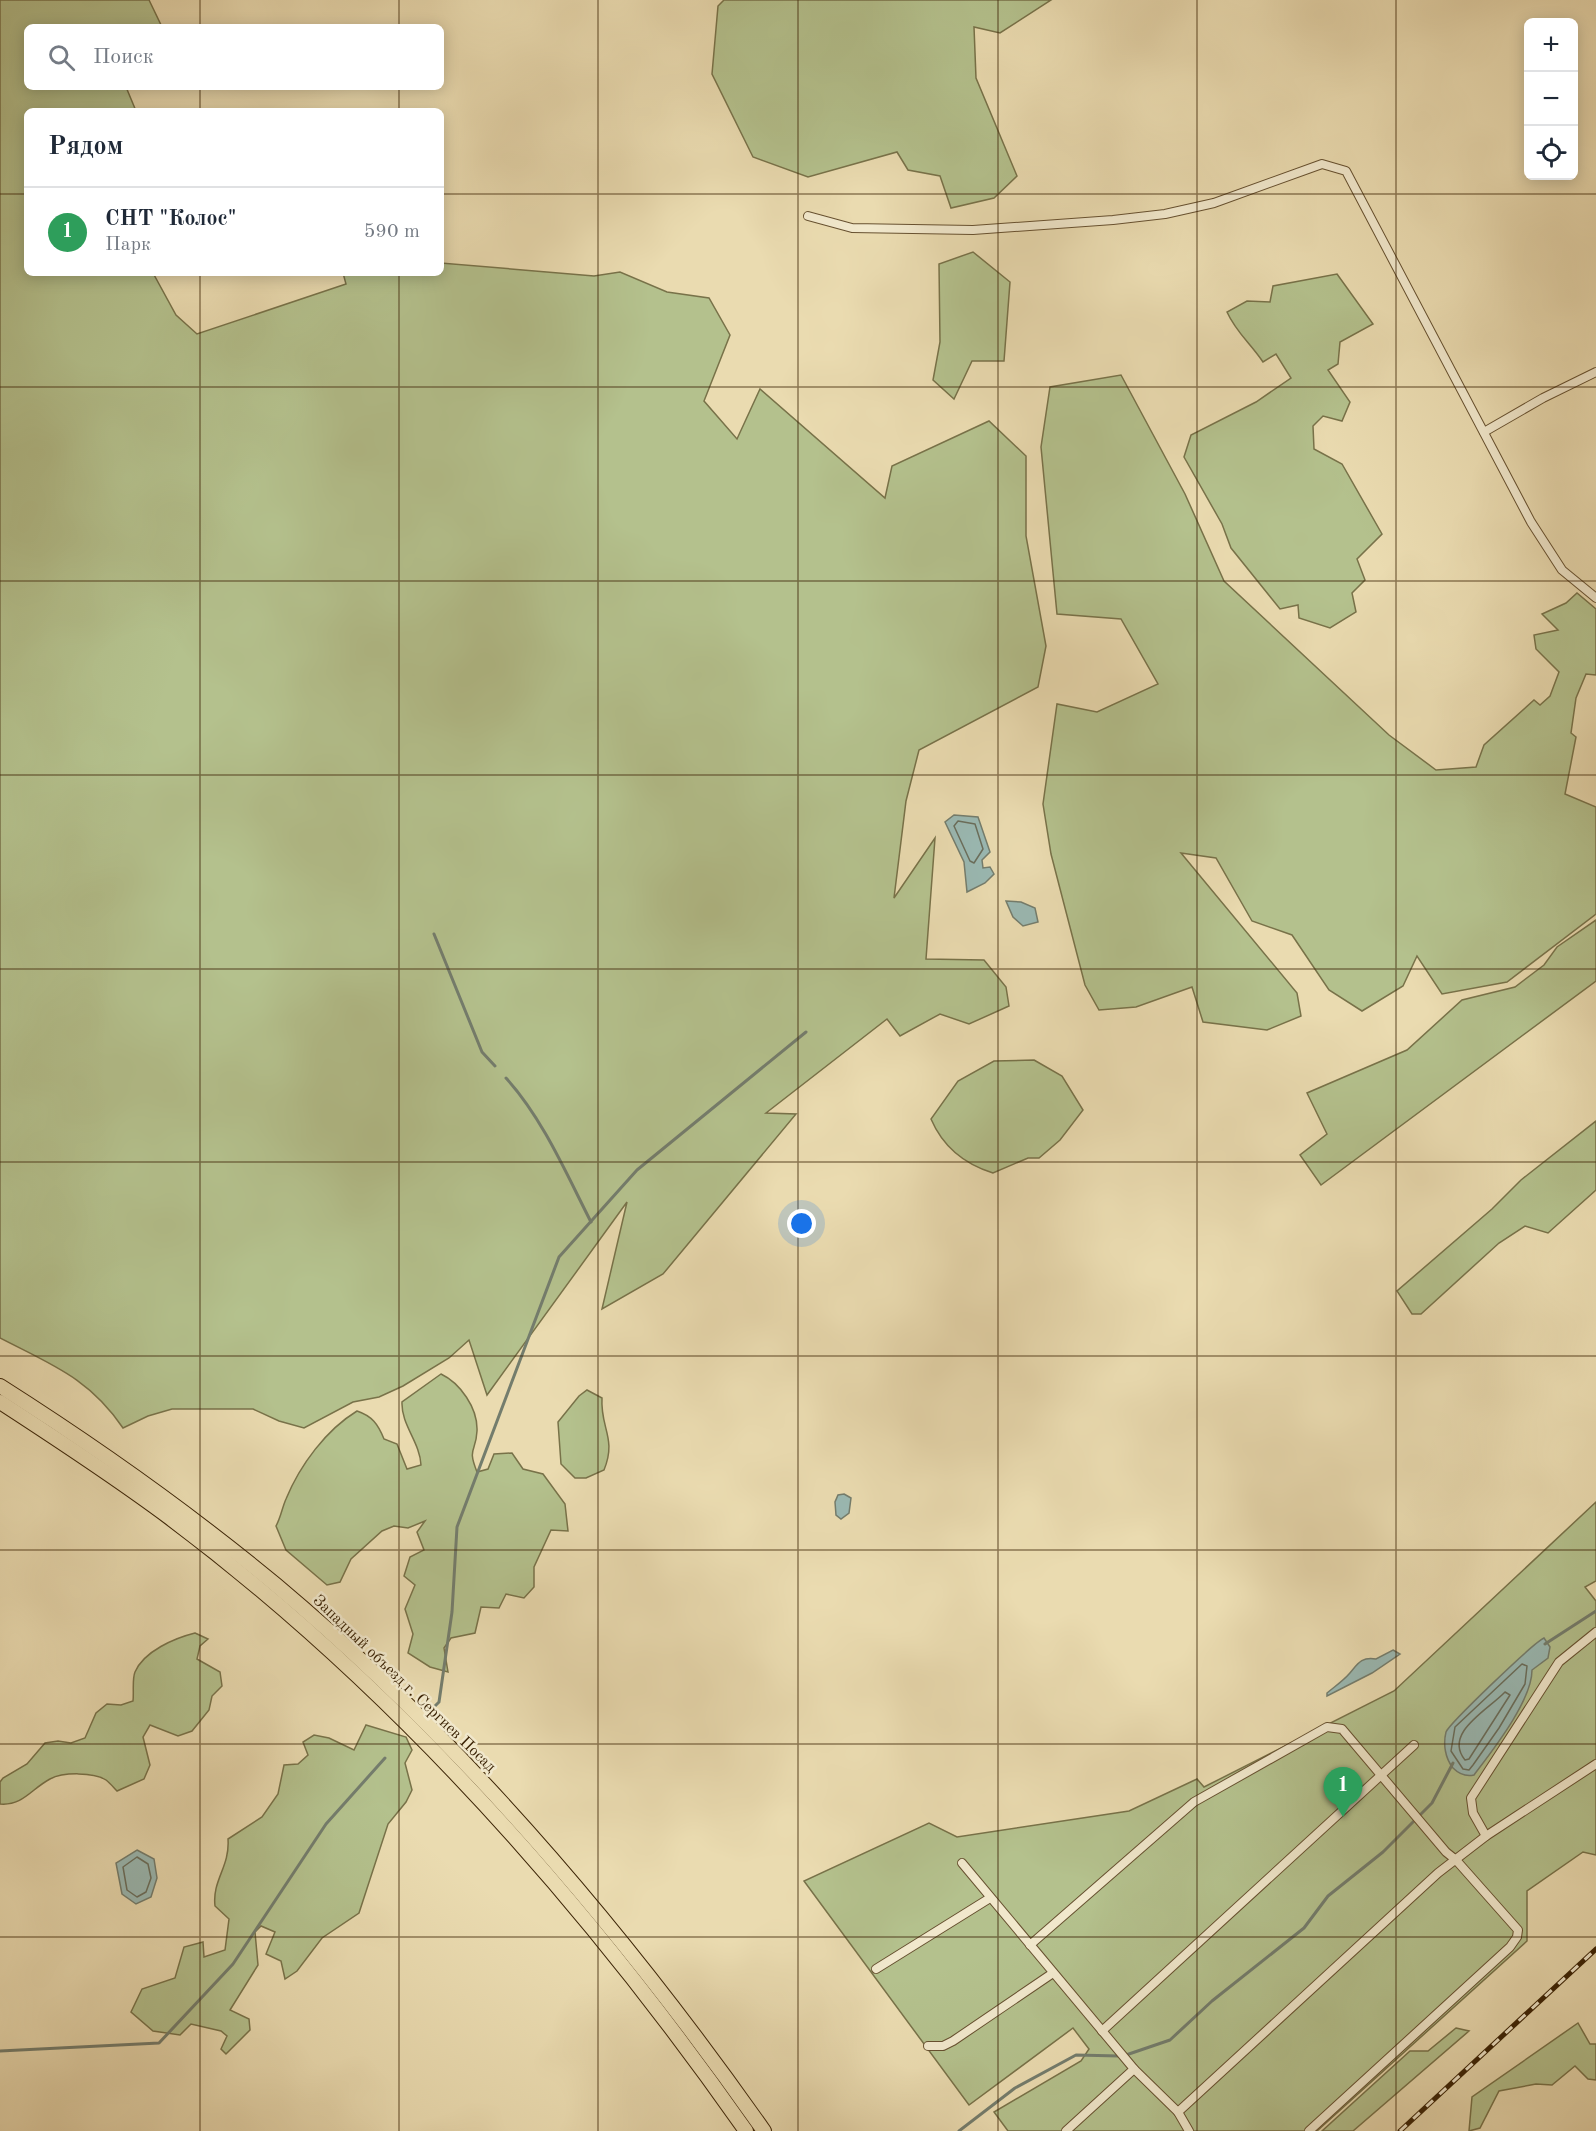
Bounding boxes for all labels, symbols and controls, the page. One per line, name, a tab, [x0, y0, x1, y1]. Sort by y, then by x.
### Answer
map controls	[1524, 18, 1578, 180]
button: +	[1524, 18, 1578, 72]
search box	[24, 24, 444, 90]
icon: search	[45, 41, 78, 74]
text: Поиск	[93, 46, 154, 68]
button: −	[1524, 72, 1578, 126]
button: locate	[1524, 126, 1578, 180]
text: Рядом	[48, 134, 123, 160]
text: СНТ "Колос"	[105, 208, 236, 230]
text: 1	[62, 222, 73, 242]
text: 590 m	[364, 222, 420, 242]
text: Парк	[105, 235, 151, 255]
your location	[787, 1209, 816, 1238]
street label: Западный объезд г. Сергиев Посад	[309, 1592, 499, 1776]
pin: 1	[1324, 1768, 1362, 1817]

